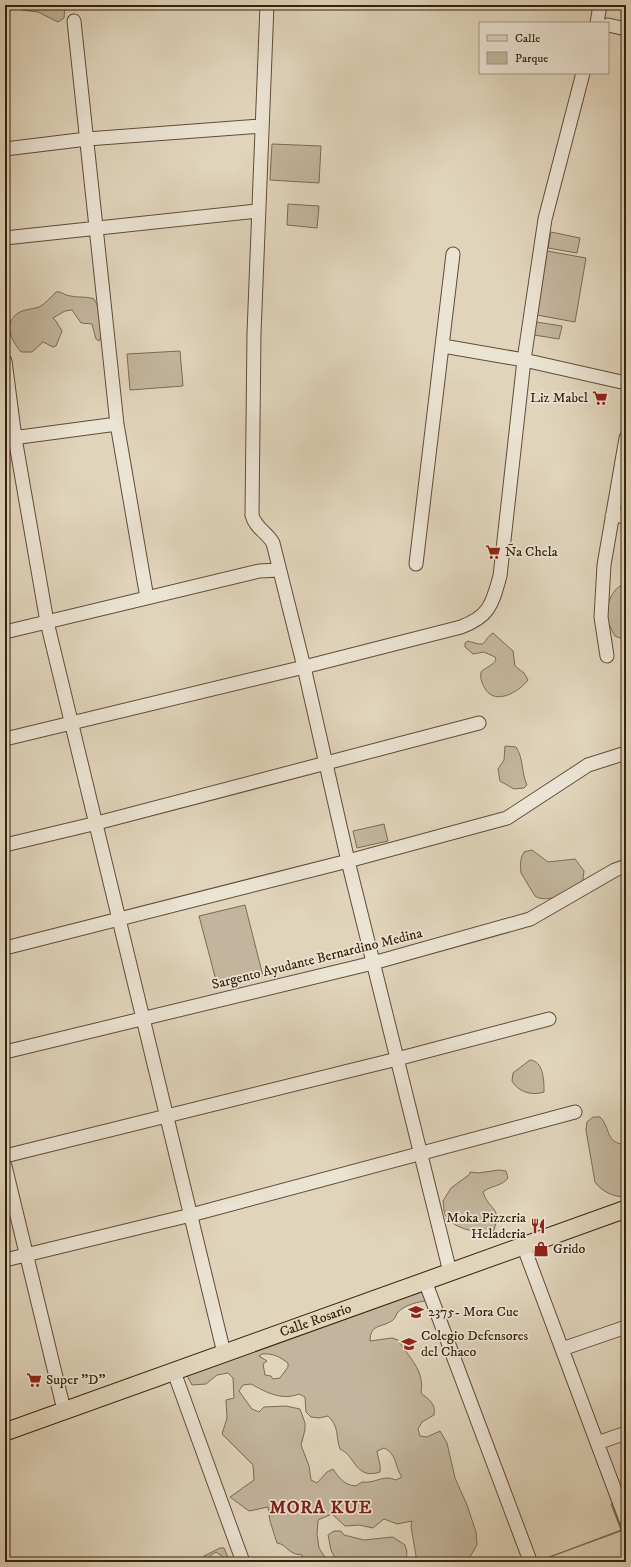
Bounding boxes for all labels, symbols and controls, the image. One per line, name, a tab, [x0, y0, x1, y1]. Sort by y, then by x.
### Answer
legend	[479, 22, 609, 74]
text: Calle	[515, 31, 540, 46]
text: Parque	[515, 51, 548, 66]
place label: Liz Mabel	[530, 389, 589, 407]
supermarket icon: Liz Mabel	[591, 389, 609, 407]
supermarket icon: Ña Chela	[484, 543, 502, 561]
place label: Ña Chela	[505, 543, 558, 561]
street label: Sargento Ayudante Bernardino Medina	[210, 924, 424, 994]
place label: Moka Pizzeria Heladeria	[446, 1209, 526, 1243]
restaurant icon: Moka Pizzeria Heladeria	[529, 1217, 547, 1235]
shop icon: Grido	[532, 1240, 550, 1258]
place label: Grido	[553, 1240, 586, 1258]
street label: Calle Rosario	[277, 1299, 354, 1342]
school or university icon: 2375- Mora Cue	[407, 1303, 425, 1321]
place label: 2375- Mora Cue	[428, 1303, 519, 1321]
place label: Colegio Defensores del Chaco	[421, 1327, 528, 1361]
school or university icon: Colegio Defensores del Chaco	[400, 1335, 418, 1353]
supermarket icon: Super "D"	[25, 1371, 43, 1389]
place label: Super "D"	[46, 1371, 106, 1389]
district label: MORA KUE	[269, 1497, 373, 1519]

